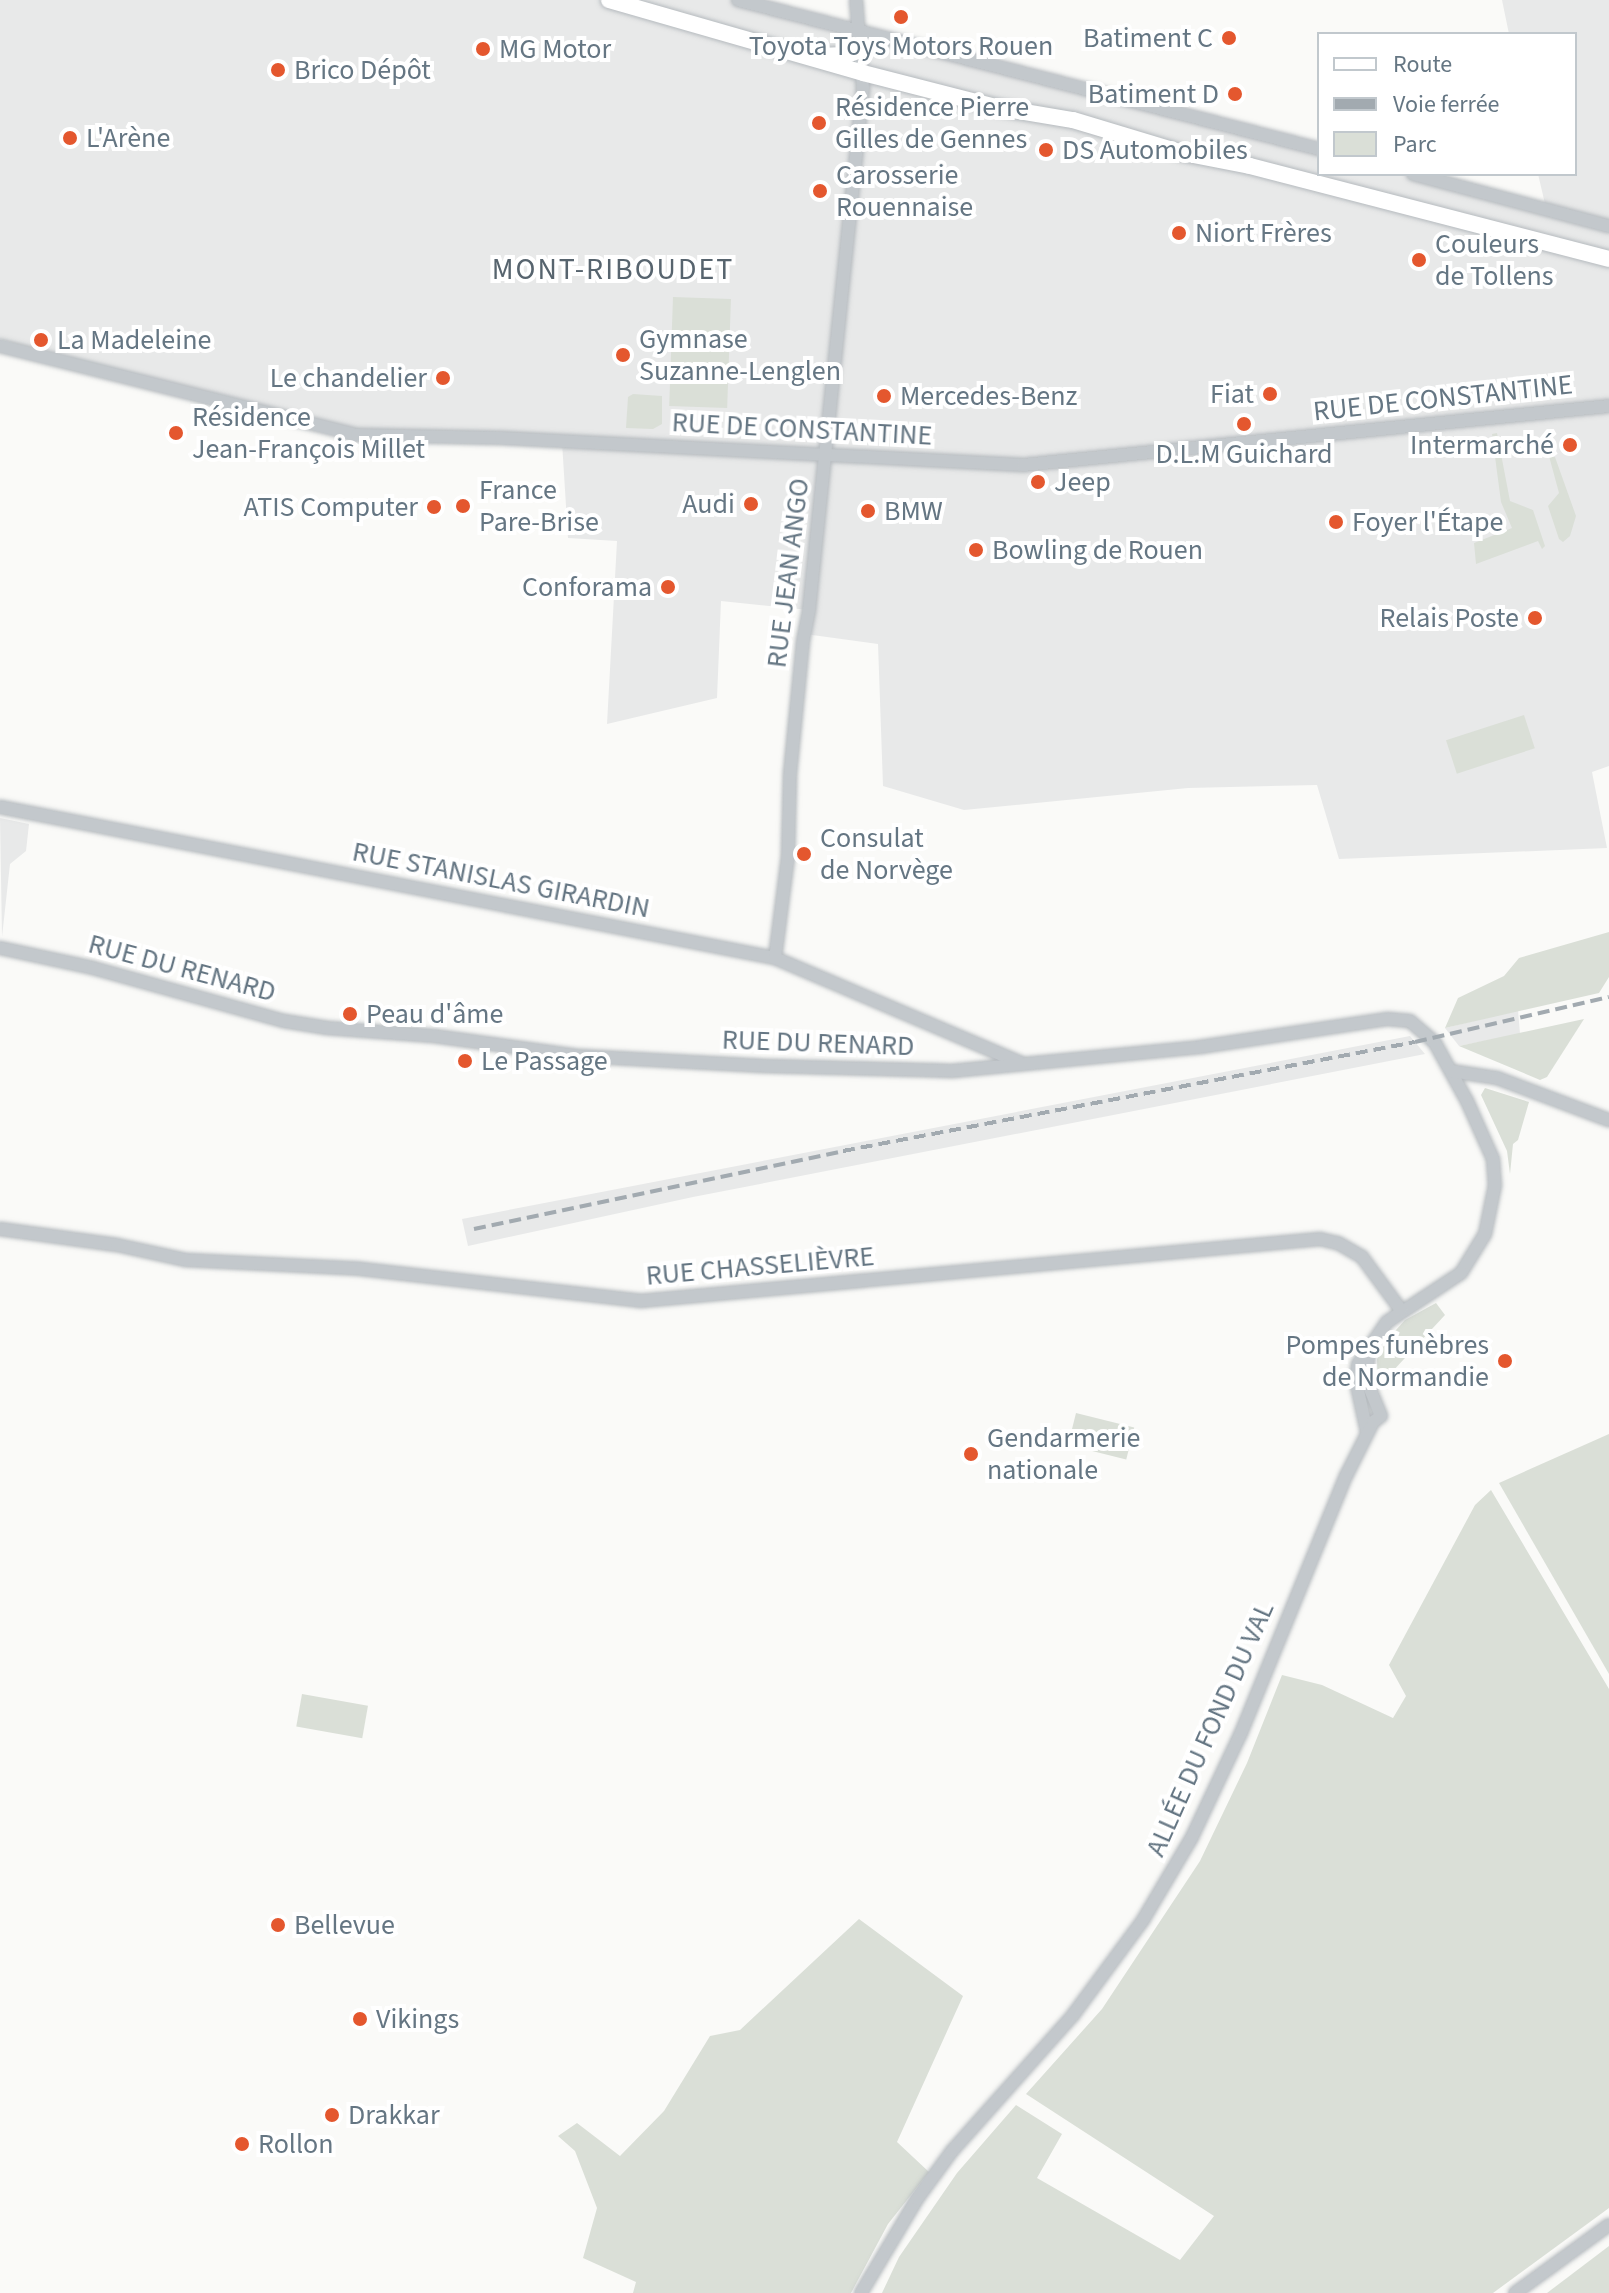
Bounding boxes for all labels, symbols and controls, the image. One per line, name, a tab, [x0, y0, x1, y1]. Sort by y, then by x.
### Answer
marker: Toyota Toys Motors Rouen	[892, 8, 910, 26]
place label: Batiment C	[1083, 21, 1213, 55]
place label: Toyota Toys Motors Rouen	[749, 29, 1053, 63]
marker: Batiment C	[1220, 29, 1238, 47]
place label: MG Motor	[499, 32, 611, 66]
legend	[1317, 32, 1577, 176]
marker: MG Motor	[474, 40, 492, 58]
text: Route	[1393, 47, 1452, 82]
place label: Brico Dépôt	[294, 53, 431, 87]
marker: Brico Dépôt	[269, 61, 287, 79]
place label: Batiment D	[1088, 77, 1219, 111]
marker: Batiment D	[1226, 85, 1244, 103]
text: Voie ferrée	[1393, 87, 1500, 122]
place label: Résidence Pierre Gilles de Gennes	[835, 90, 1029, 156]
marker: Résidence Pierre Gilles de Gennes	[810, 114, 828, 132]
place label: L'Arène	[86, 121, 170, 155]
text: Parc	[1393, 127, 1437, 162]
marker: L'Arène	[61, 129, 79, 147]
place label: DS Automobiles	[1062, 133, 1248, 167]
marker: DS Automobiles	[1037, 141, 1055, 159]
place label: Carosserie Rouennaise	[836, 158, 973, 224]
marker: Carosserie Rouennaise	[811, 182, 829, 200]
place label: Niort Frères	[1195, 216, 1332, 250]
marker: Niort Frères	[1170, 224, 1188, 242]
place label: Couleurs de Tollens	[1435, 227, 1554, 293]
marker: Couleurs de Tollens	[1410, 251, 1428, 269]
district label: MONT-RIBOUDET	[492, 252, 734, 288]
place label: Gymnase Suzanne-Lenglen	[639, 322, 841, 388]
place label: La Madeleine	[57, 323, 211, 357]
marker: La Madeleine	[32, 331, 50, 349]
marker: Gymnase Suzanne-Lenglen	[614, 346, 632, 364]
place label: Le chandelier	[270, 361, 427, 395]
street label: RUE DE CONSTANTINE	[1312, 368, 1574, 428]
marker: Le chandelier	[434, 369, 452, 387]
place label: Fiat	[1210, 377, 1254, 411]
place label: Mercedes-Benz	[900, 379, 1077, 413]
marker: Fiat	[1261, 385, 1279, 403]
marker: Mercedes-Benz	[875, 387, 893, 405]
place label: Résidence Jean-François Millet	[192, 400, 425, 466]
street label: RUE DE CONSTANTINE	[671, 405, 933, 453]
marker: D.L.M Guichard	[1235, 415, 1253, 433]
marker: Résidence Jean-François Millet	[167, 424, 185, 442]
place label: Intermarché	[1410, 428, 1554, 462]
marker: Intermarché	[1561, 436, 1579, 454]
place label: D.L.M Guichard	[1155, 437, 1333, 471]
place label: Jeep	[1054, 465, 1111, 499]
place label: France Pare-Brise	[479, 473, 599, 539]
marker: Jeep	[1029, 473, 1047, 491]
street label: RUE JEAN ANGO	[760, 476, 816, 670]
place label: Audi	[682, 487, 735, 521]
place label: ATIS Computer	[244, 490, 418, 524]
place label: BMW	[884, 494, 943, 528]
marker: Audi	[742, 495, 760, 513]
marker: France Pare-Brise	[454, 497, 472, 515]
marker: ATIS Computer	[425, 498, 443, 516]
marker: BMW	[859, 502, 877, 520]
place label: Foyer l'Étape	[1352, 505, 1503, 539]
marker: Foyer l'Étape	[1327, 513, 1345, 531]
place label: Bowling de Rouen	[992, 533, 1203, 567]
marker: Bowling de Rouen	[967, 541, 985, 559]
place label: Conforama	[522, 570, 652, 604]
marker: Conforama	[659, 578, 677, 596]
place label: Relais Poste	[1380, 601, 1519, 635]
marker: Relais Poste	[1526, 609, 1544, 627]
place label: Consulat de Norvège	[820, 821, 953, 887]
street label: RUE STANISLAS GIRARDIN	[350, 835, 652, 925]
marker: Consulat de Norvège	[795, 845, 813, 863]
street label: RUE DU RENARD	[85, 927, 279, 1009]
place label: Peau d'âme	[366, 997, 503, 1031]
marker: Peau d'âme	[341, 1005, 359, 1023]
street label: RUE DU RENARD	[721, 1023, 915, 1063]
place label: Le Passage	[481, 1044, 608, 1078]
marker: Le Passage	[456, 1052, 474, 1070]
street label: RUE CHASSELIÈVRE	[645, 1239, 875, 1293]
place label: Pompes funèbres de Normandie	[1286, 1328, 1489, 1394]
marker: Pompes funèbres de Normandie	[1496, 1352, 1514, 1370]
place label: Gendarmerie nationale	[987, 1421, 1140, 1487]
marker: Gendarmerie nationale	[962, 1445, 980, 1463]
street label: ALLÉE DU FOND DU VAL	[1139, 1596, 1281, 1862]
place label: Bellevue	[294, 1908, 395, 1942]
marker: Bellevue	[269, 1916, 287, 1934]
place label: Vikings	[376, 2002, 459, 2036]
marker: Vikings	[351, 2010, 369, 2028]
place label: Drakkar	[348, 2098, 440, 2132]
marker: Drakkar	[323, 2106, 341, 2124]
place label: Rollon	[258, 2127, 334, 2161]
marker: Rollon	[233, 2135, 251, 2153]

